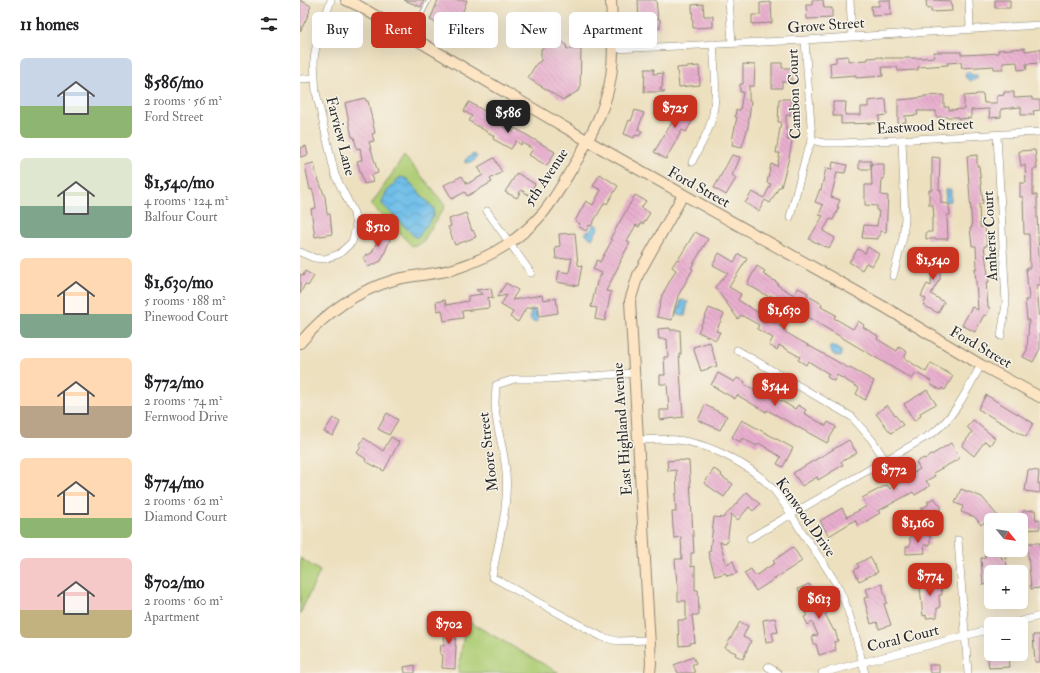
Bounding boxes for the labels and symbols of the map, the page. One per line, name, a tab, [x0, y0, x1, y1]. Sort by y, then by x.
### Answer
street label: Grove Street	[787, 13, 865, 38]
street label: Cambon Court	[783, 48, 806, 140]
street label: Farview Lane	[321, 95, 360, 178]
pin: $725	[651, 95, 699, 129]
pin: $586	[484, 100, 532, 134]
street label: Eastwood Street	[876, 114, 974, 139]
street label: 5th Avenue	[520, 145, 573, 210]
street label: Ford Street	[664, 163, 733, 212]
street label: Amherst Court	[979, 190, 1002, 283]
pin: $510	[354, 214, 402, 248]
pin: $1,540	[900, 247, 966, 281]
pin: $1,630	[751, 297, 817, 331]
street label: Ford Street	[946, 322, 1015, 373]
street label: East Highland Avenue	[608, 362, 637, 496]
pin: $544	[751, 373, 799, 407]
street label: Moore Street	[474, 411, 503, 493]
pin: $772	[870, 457, 918, 491]
street label: Kenwood Drive	[771, 474, 840, 561]
pin: $1,160	[885, 510, 951, 544]
north arrow	[984, 513, 1028, 557]
pin: $774	[906, 563, 954, 597]
pin: $613	[795, 586, 843, 620]
pin: $702	[425, 611, 473, 645]
street label: Coral Court	[865, 620, 941, 657]

